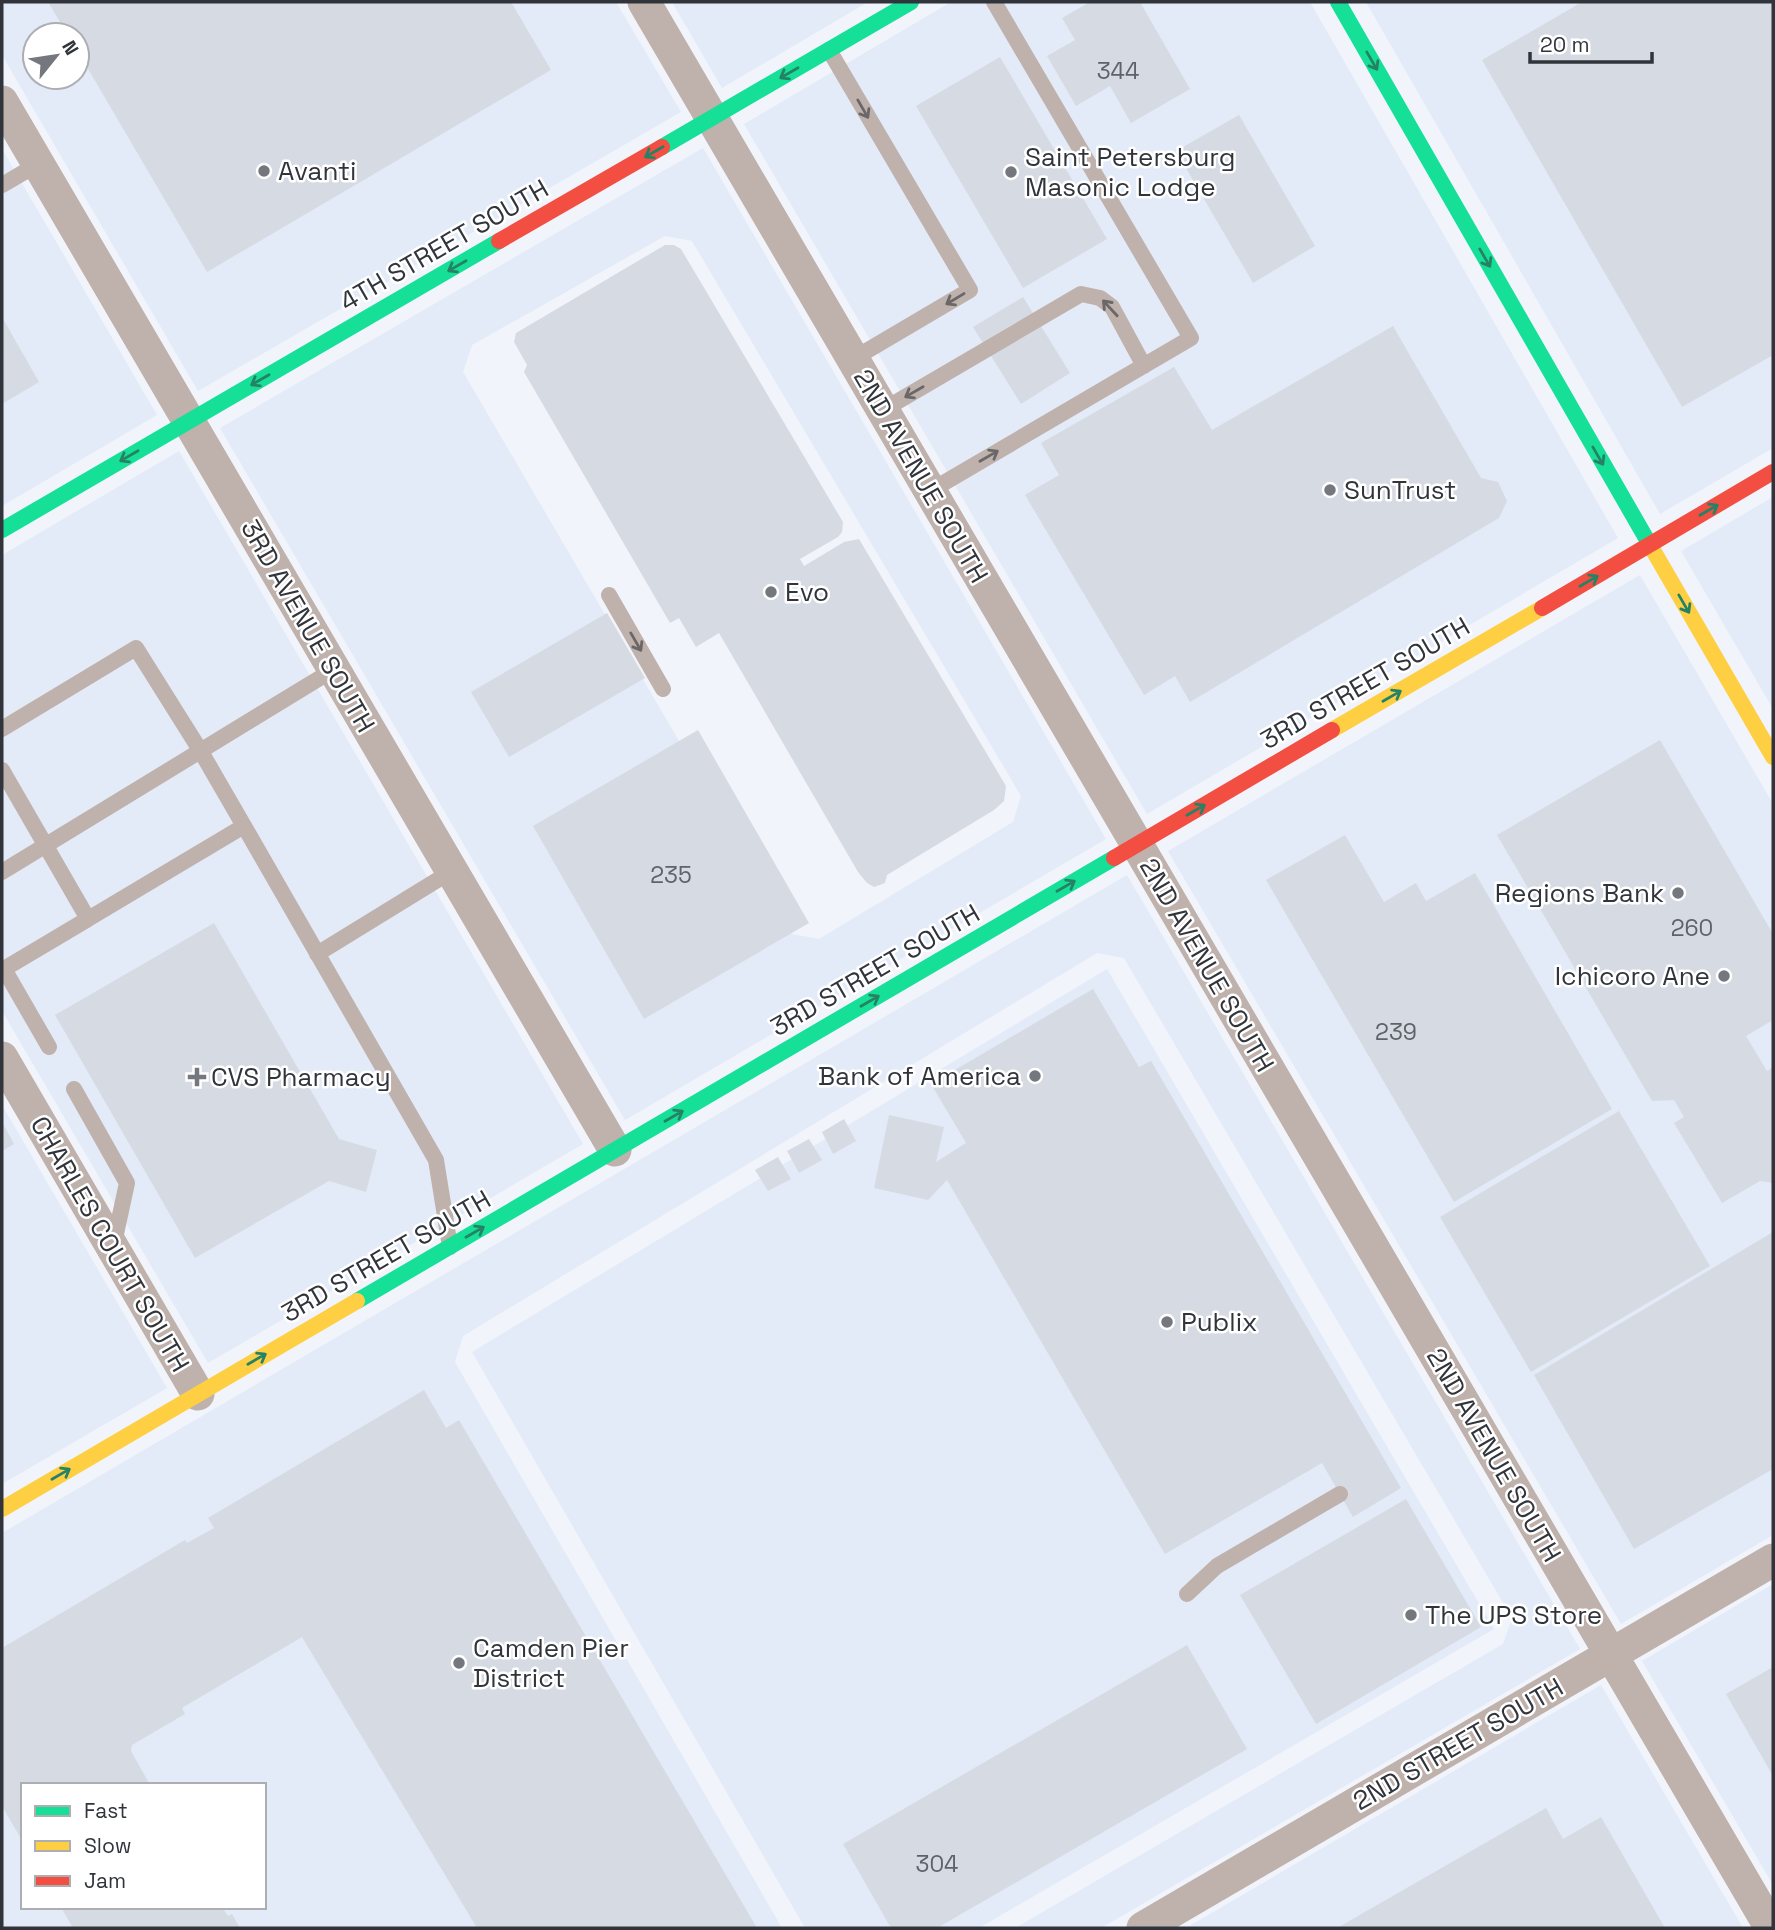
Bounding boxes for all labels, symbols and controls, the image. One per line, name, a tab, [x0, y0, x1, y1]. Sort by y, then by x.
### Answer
north arrow	[21, 21, 91, 91]
scale bar	[1530, 21, 1652, 65]
text: 20 m	[1540, 31, 1590, 58]
text: N	[56, 36, 84, 60]
one-way arrow	[1366, 50, 1379, 71]
house number: 344	[1097, 56, 1139, 86]
one-way arrow	[779, 67, 800, 80]
one-way arrow	[857, 99, 871, 119]
place label: Saint Petersburg Masonic Lodge	[1025, 140, 1235, 204]
one-way arrow	[644, 145, 664, 159]
place label: Avanti	[278, 154, 356, 188]
marker: Avanti	[256, 163, 272, 179]
marker: Saint Petersburg Masonic Lodge	[1003, 164, 1019, 180]
street label: 4TH STREET SOUTH	[333, 171, 555, 319]
one-way arrow	[1478, 248, 1492, 268]
one-way arrow	[447, 259, 467, 273]
one-way arrow	[946, 292, 966, 306]
one-way arrow	[1102, 299, 1118, 317]
street label: 2ND AVENUE SOUTH	[846, 363, 996, 589]
one-way arrow	[250, 373, 270, 387]
one-way arrow	[904, 386, 925, 399]
one-way arrow	[1591, 445, 1605, 465]
one-way arrow	[120, 449, 140, 463]
one-way arrow	[979, 449, 999, 463]
place label: SunTrust	[1344, 473, 1456, 507]
marker: SunTrust	[1322, 482, 1338, 498]
one-way arrow	[1698, 503, 1718, 517]
street label: 3RD AVENUE SOUTH	[233, 513, 383, 739]
one-way arrow	[1578, 574, 1598, 588]
place label: Evo	[785, 575, 829, 609]
marker: Evo	[763, 584, 779, 600]
one-way arrow	[1678, 593, 1691, 614]
street label: 3RD STREET SOUTH	[1254, 609, 1476, 757]
one-way arrow	[629, 631, 643, 651]
one-way arrow	[1382, 688, 1402, 702]
one-way arrow	[1185, 803, 1205, 817]
street label: 2ND AVENUE SOUTH	[1132, 852, 1282, 1078]
house number: 235	[650, 860, 692, 890]
place label: Regions Bank	[1495, 876, 1664, 910]
one-way arrow	[1056, 879, 1076, 893]
marker: Regions Bank	[1670, 885, 1686, 901]
street label: 3RD STREET SOUTH	[764, 896, 986, 1044]
house number: 260	[1671, 913, 1713, 943]
place label: Ichicoro Ane	[1555, 959, 1710, 993]
marker: Ichicoro Ane	[1716, 968, 1732, 984]
one-way arrow	[859, 994, 880, 1007]
house number: 239	[1375, 1017, 1417, 1047]
place label: Bank of America	[818, 1059, 1021, 1093]
place label: CVS Pharmacy	[211, 1060, 391, 1094]
marker: Bank of America	[1027, 1068, 1043, 1084]
marker: CVS Pharmacy	[189, 1069, 205, 1085]
one-way arrow	[663, 1109, 683, 1123]
street label: CHARLES COURT SOUTH	[23, 1110, 197, 1378]
street label: 3RD STREET SOUTH	[275, 1182, 497, 1330]
one-way arrow	[464, 1225, 484, 1239]
place label: Publix	[1181, 1305, 1257, 1339]
marker: Publix	[1159, 1314, 1175, 1330]
street label: 2ND AVENUE SOUTH	[1419, 1342, 1569, 1568]
one-way arrow	[246, 1352, 266, 1366]
one-way arrow	[50, 1467, 70, 1481]
place label: The UPS Store	[1425, 1598, 1602, 1632]
marker: The UPS Store	[1403, 1607, 1419, 1623]
place label: Camden Pier District	[473, 1631, 629, 1695]
marker: Camden Pier District	[451, 1655, 467, 1671]
street label: 2ND STREET SOUTH	[1347, 1670, 1569, 1818]
legend	[21, 1783, 266, 1909]
text: Fast	[84, 1797, 128, 1824]
text: Slow	[84, 1832, 132, 1859]
house number: 304	[915, 1849, 959, 1879]
text: Jam	[84, 1867, 126, 1894]

